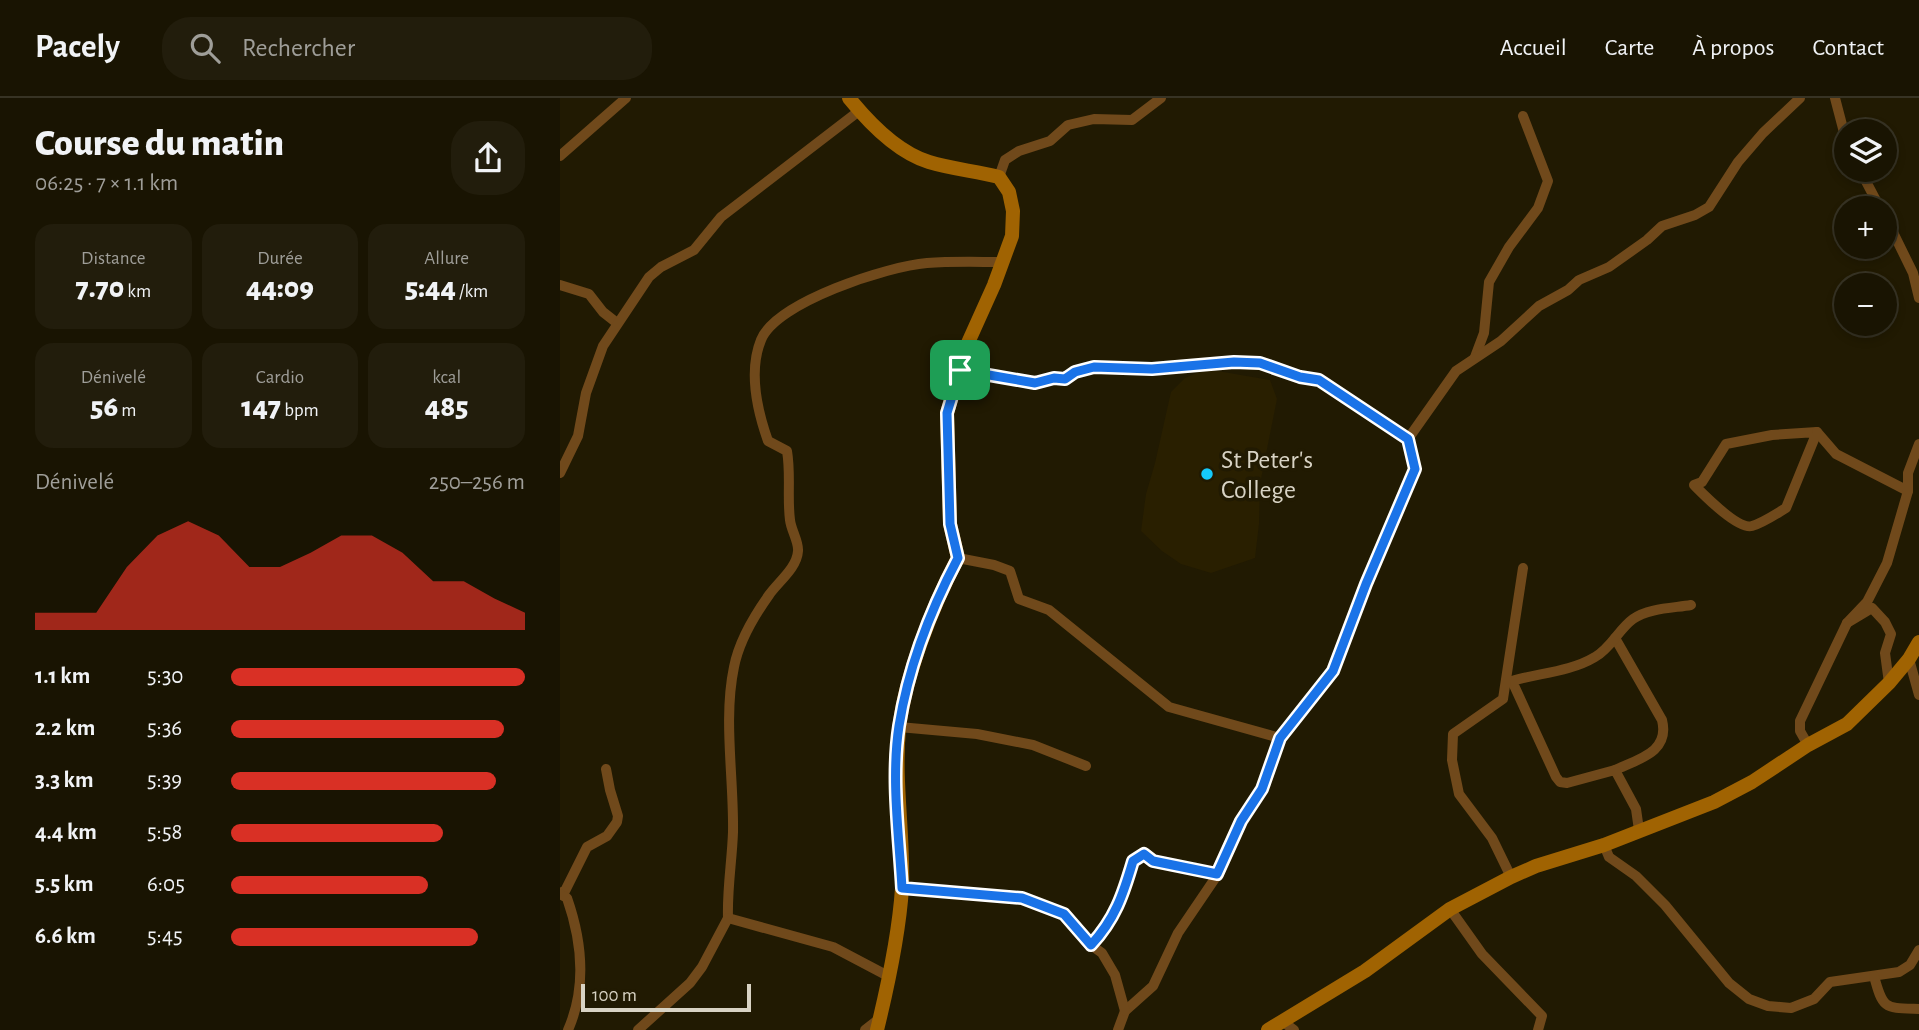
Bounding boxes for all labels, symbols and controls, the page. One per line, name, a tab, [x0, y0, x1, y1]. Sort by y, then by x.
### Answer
search box	[162, 17, 652, 80]
icon: search	[186, 29, 224, 67]
text: Pacely	[35, 31, 120, 64]
text: Rechercher	[242, 35, 355, 61]
text: Accueil	[1500, 36, 1567, 60]
text: Carte	[1605, 36, 1654, 60]
text: À propos	[1692, 36, 1774, 60]
text: Contact	[1812, 36, 1884, 60]
map controls	[1834, 119, 1897, 336]
button: layers	[1834, 119, 1897, 182]
button: share	[451, 121, 525, 195]
text: Course du matin	[35, 125, 284, 163]
text: 06:25 · 7 × 1.1 km	[35, 172, 178, 195]
button: +	[1834, 196, 1897, 259]
text: Distance	[81, 249, 146, 268]
text: Durée	[257, 249, 303, 268]
text: Allure	[424, 249, 469, 268]
text: 7.70	[75, 273, 124, 303]
text: 44:09	[246, 273, 314, 303]
text: 5:44	[405, 273, 456, 303]
button: −	[1834, 273, 1897, 336]
text: km	[124, 282, 151, 301]
text: /km	[456, 282, 488, 301]
pin	[930, 340, 990, 400]
icon: arrive	[941, 351, 979, 389]
text: Dénivelé	[81, 368, 146, 387]
text: Cardio	[256, 368, 304, 387]
text: kcal	[432, 368, 461, 387]
text: 56	[90, 392, 118, 422]
text: 147	[241, 392, 281, 422]
text: 485	[425, 392, 468, 422]
text: m	[118, 401, 136, 420]
text: bpm	[281, 401, 319, 420]
place label: St Peter's College	[1221, 447, 1313, 503]
marker: St Peter's College	[1199, 466, 1215, 482]
text: Dénivelé	[35, 471, 114, 494]
text: 250–256 m	[429, 471, 525, 494]
text: 1.1 km	[35, 665, 90, 688]
text: 5:30	[147, 665, 184, 688]
text: 2.2 km	[35, 717, 95, 740]
text: 5:36	[147, 717, 182, 740]
text: 3.3 km	[35, 769, 94, 792]
text: 5:39	[147, 769, 182, 792]
text: 4.4 km	[35, 821, 97, 844]
text: 5:58	[147, 821, 182, 844]
text: 5.5 km	[35, 873, 94, 896]
text: 6:05	[147, 873, 185, 896]
text: 6.6 km	[35, 925, 96, 948]
text: 5:45	[147, 925, 183, 948]
scale bar	[581, 981, 751, 1013]
text: 100 m	[592, 986, 637, 1005]

